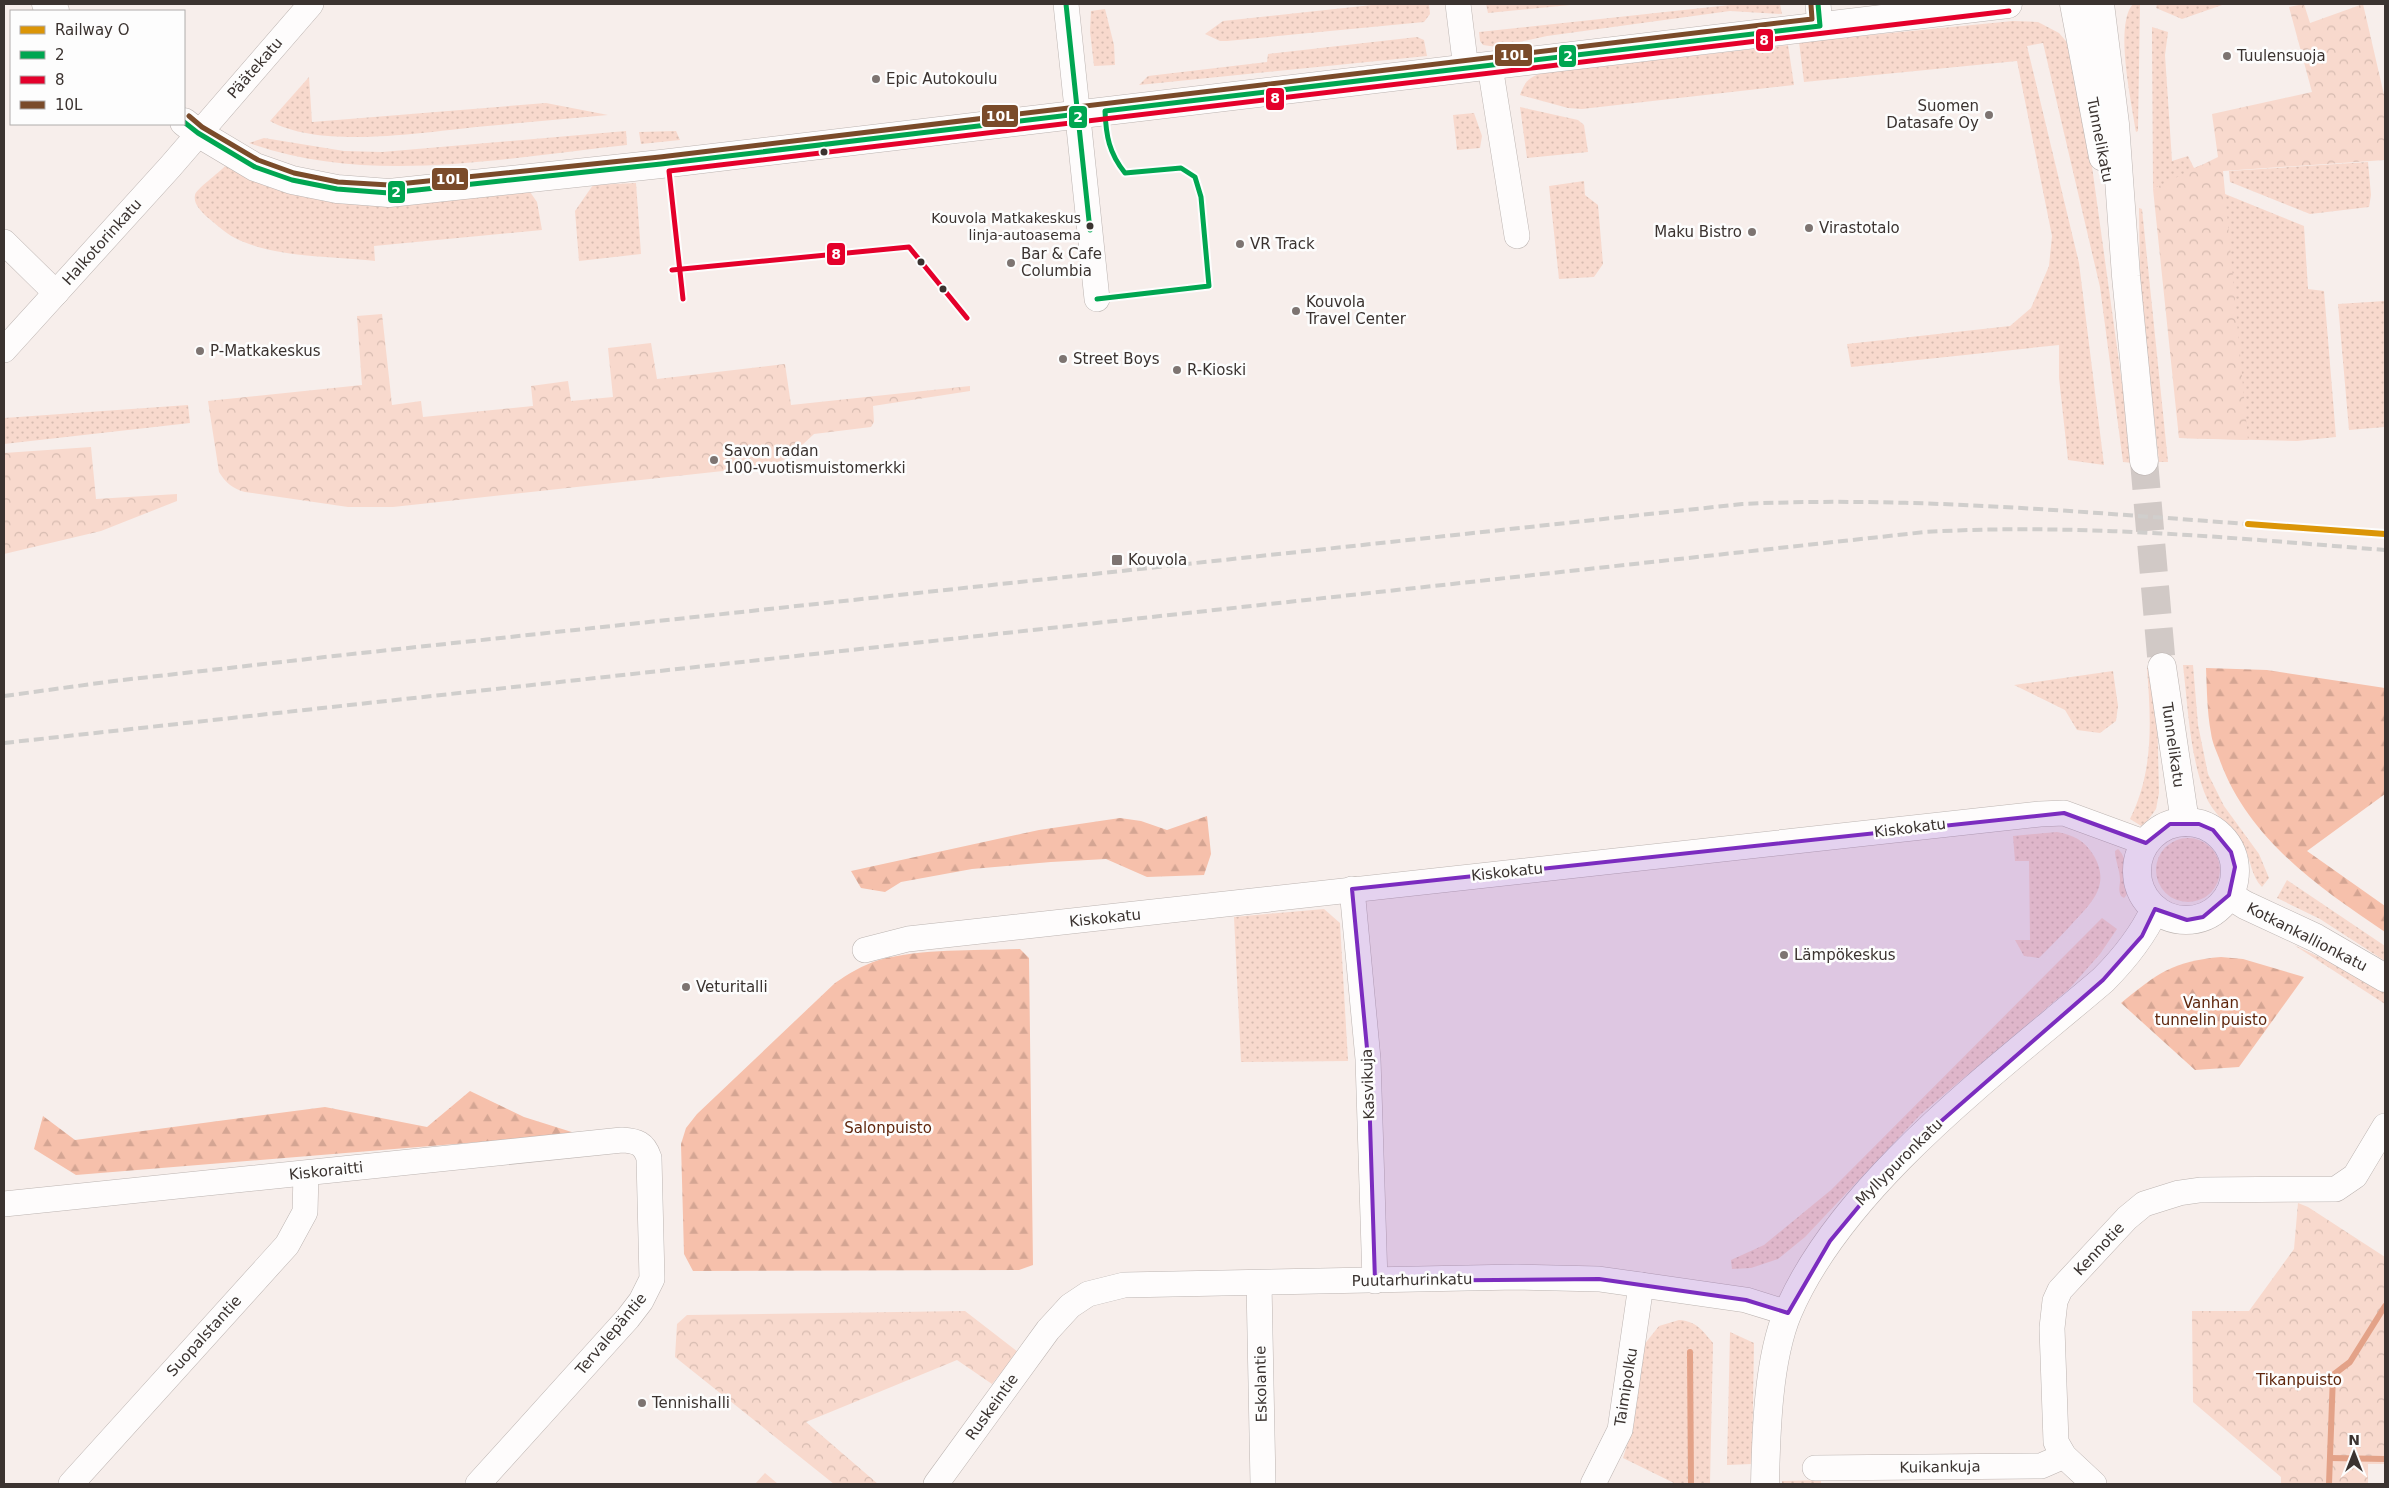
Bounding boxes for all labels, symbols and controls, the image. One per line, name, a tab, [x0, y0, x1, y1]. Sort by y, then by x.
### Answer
legend	[10, 10, 185, 125]
text: Railway O	[55, 21, 130, 39]
line badge: 8	[1755, 28, 1774, 52]
text: 8	[1759, 32, 1769, 48]
street label: Päätekatu	[224, 34, 286, 102]
line badge: 10L	[1494, 43, 1533, 67]
line badge: 2	[1558, 44, 1577, 68]
text: 2	[55, 46, 65, 64]
text: 10L	[1500, 47, 1528, 63]
place label: Tuulensuoja	[2236, 47, 2326, 65]
text: 2	[1563, 48, 1573, 64]
marker: Tuulensuoja	[2221, 50, 2233, 62]
place label: Epic Autokoulu	[886, 70, 998, 88]
text: 8	[55, 71, 65, 89]
marker: Epic Autokoulu	[870, 73, 882, 85]
line badge: 8	[1265, 87, 1285, 111]
text: 8	[1270, 90, 1280, 106]
street label: Tunnelikatu	[2083, 95, 2117, 184]
text: 10L	[55, 96, 83, 114]
place label: Suomen Datasafe Oy	[1886, 97, 1979, 132]
line badge: 10L	[981, 104, 1019, 128]
line badge: 2	[1068, 105, 1088, 129]
text: 10L	[986, 108, 1014, 124]
text: 2	[1073, 109, 1083, 125]
marker: Suomen Datasafe Oy	[1983, 109, 1995, 121]
unlabelled marker	[819, 147, 829, 157]
line badge: 10L	[431, 167, 469, 191]
text: 10L	[436, 171, 464, 187]
line badge: 2	[387, 180, 406, 204]
text: 2	[391, 184, 401, 200]
street label: Halkotorinkatu	[59, 195, 145, 289]
place label: Kouvola Matkakeskus linja-autoasema	[931, 210, 1081, 243]
place label: Virastotalo	[1819, 219, 1900, 237]
marker: Kouvola Matkakeskus linja-autoasema	[1085, 221, 1095, 231]
marker: Virastotalo	[1803, 222, 1815, 234]
place label: Maku Bistro	[1654, 223, 1742, 241]
marker: Maku Bistro	[1746, 226, 1758, 238]
place label: VR Track	[1250, 235, 1315, 253]
marker: VR Track	[1234, 238, 1246, 250]
line badge: 8	[826, 242, 846, 266]
place label: Bar & Cafe Columbia	[1021, 245, 1102, 280]
text: 8	[831, 246, 841, 262]
unlabelled marker	[916, 257, 926, 267]
marker: Bar & Cafe Columbia	[1005, 257, 1017, 269]
unlabelled marker	[938, 284, 948, 294]
place label: Kouvola Travel Center	[1305, 293, 1407, 328]
marker: Kouvola Travel Center	[1290, 305, 1302, 317]
place label: P-Matkakeskus	[210, 342, 321, 360]
marker: P-Matkakeskus	[194, 345, 206, 357]
place label: Street Boys	[1073, 350, 1160, 368]
marker: Street Boys	[1057, 353, 1069, 365]
place label: R-Kioski	[1187, 361, 1246, 379]
marker: R-Kioski	[1171, 364, 1183, 376]
place label: Savon radan 100-vuotismuistomerkki	[724, 442, 906, 477]
marker: Savon radan 100-vuotismuistomerkki	[708, 454, 720, 466]
place label: Kouvola	[1128, 551, 1187, 569]
marker: Kouvola	[1110, 553, 1124, 567]
street label: Tunnelikatu	[2158, 700, 2188, 789]
street label: Kiskokatu	[1873, 815, 1947, 841]
street label: Kiskokatu	[1470, 859, 1544, 885]
street label: Kotkankallionkatu	[2244, 899, 2370, 975]
street label: Kiskokatu	[1068, 905, 1142, 931]
place label: Lämpökeskus	[1794, 946, 1896, 964]
marker: Lämpökeskus	[1778, 949, 1790, 961]
place label: Veturitalli	[696, 978, 768, 996]
marker: Veturitalli	[680, 981, 692, 993]
park label: Vanhan tunnelin puisto	[2155, 994, 2267, 1029]
street label: Kasvikuja	[1358, 1048, 1378, 1120]
street label: Myllypuronkatu	[1852, 1115, 1946, 1209]
park label: Salonpuisto	[844, 1119, 932, 1137]
street label: Kiskoraitti	[288, 1158, 364, 1184]
street label: Kennotie	[2070, 1219, 2128, 1279]
street label: Puutarhurinkatu	[1352, 1270, 1472, 1290]
street label: Tervalepäntie	[571, 1290, 650, 1379]
street label: Suopalstantie	[163, 1292, 245, 1380]
street label: Eskolantie	[1251, 1345, 1271, 1423]
street label: Taimipolku	[1611, 1346, 1641, 1429]
street label: Ruskeintie	[962, 1370, 1022, 1444]
park label: Tikanpuisto	[2255, 1371, 2342, 1389]
place label: Tennishalli	[651, 1394, 730, 1412]
marker: Tennishalli	[636, 1397, 648, 1409]
north arrow	[2329, 1428, 2379, 1478]
text: N	[2348, 1432, 2360, 1448]
street label: Kuikankuja	[1899, 1457, 1981, 1477]

